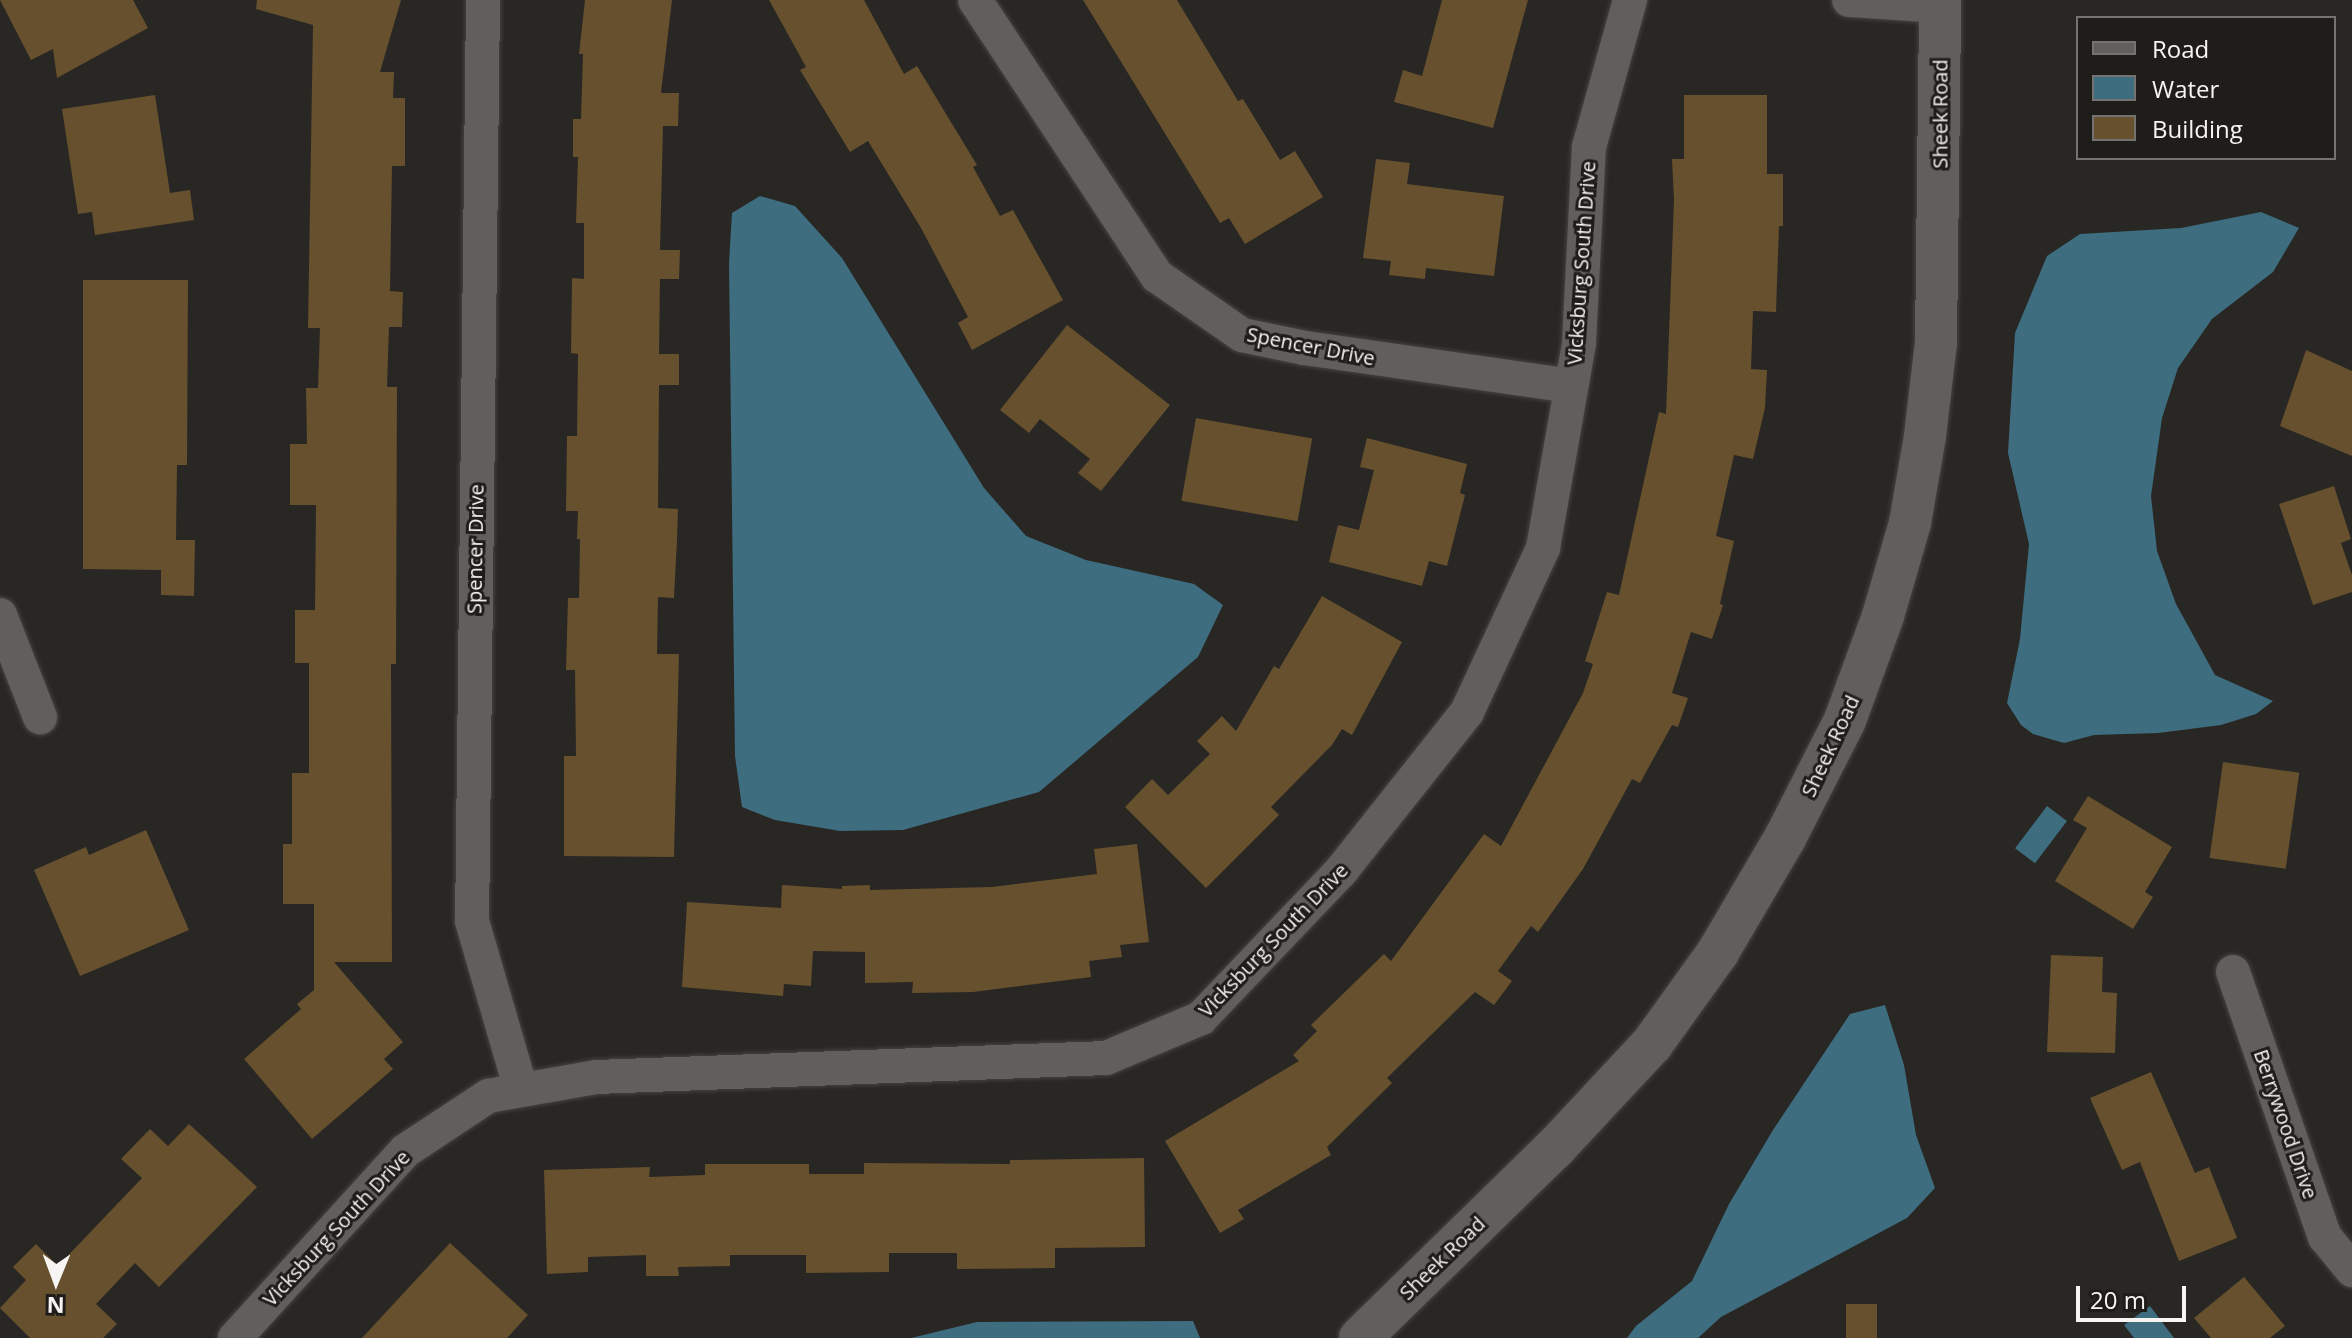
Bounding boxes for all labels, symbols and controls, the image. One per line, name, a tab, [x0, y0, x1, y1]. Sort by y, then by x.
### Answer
legend	[2076, 16, 2336, 160]
text: Road	[2152, 32, 2209, 65]
street label: Sheek Road	[1928, 59, 1952, 169]
text: Water	[2152, 72, 2219, 105]
text: Building	[2152, 112, 2243, 145]
street label: Vicksburg South Drive	[1562, 160, 1600, 366]
street label: Spencer Drive	[1245, 322, 1377, 370]
street label: Spencer Drive	[462, 484, 488, 614]
street label: Sheek Road	[1796, 691, 1864, 801]
street label: Vicksburg South Drive	[1193, 858, 1353, 1022]
street label: Berrywood Drive	[2249, 1046, 2323, 1202]
street label: Vicksburg South Drive	[258, 1145, 414, 1311]
street label: Sheek Road	[1394, 1211, 1490, 1305]
north arrow	[16, 1242, 96, 1322]
scale bar	[2080, 1270, 2190, 1320]
text: 20 m	[2090, 1283, 2146, 1316]
text: N	[46, 1291, 65, 1321]

